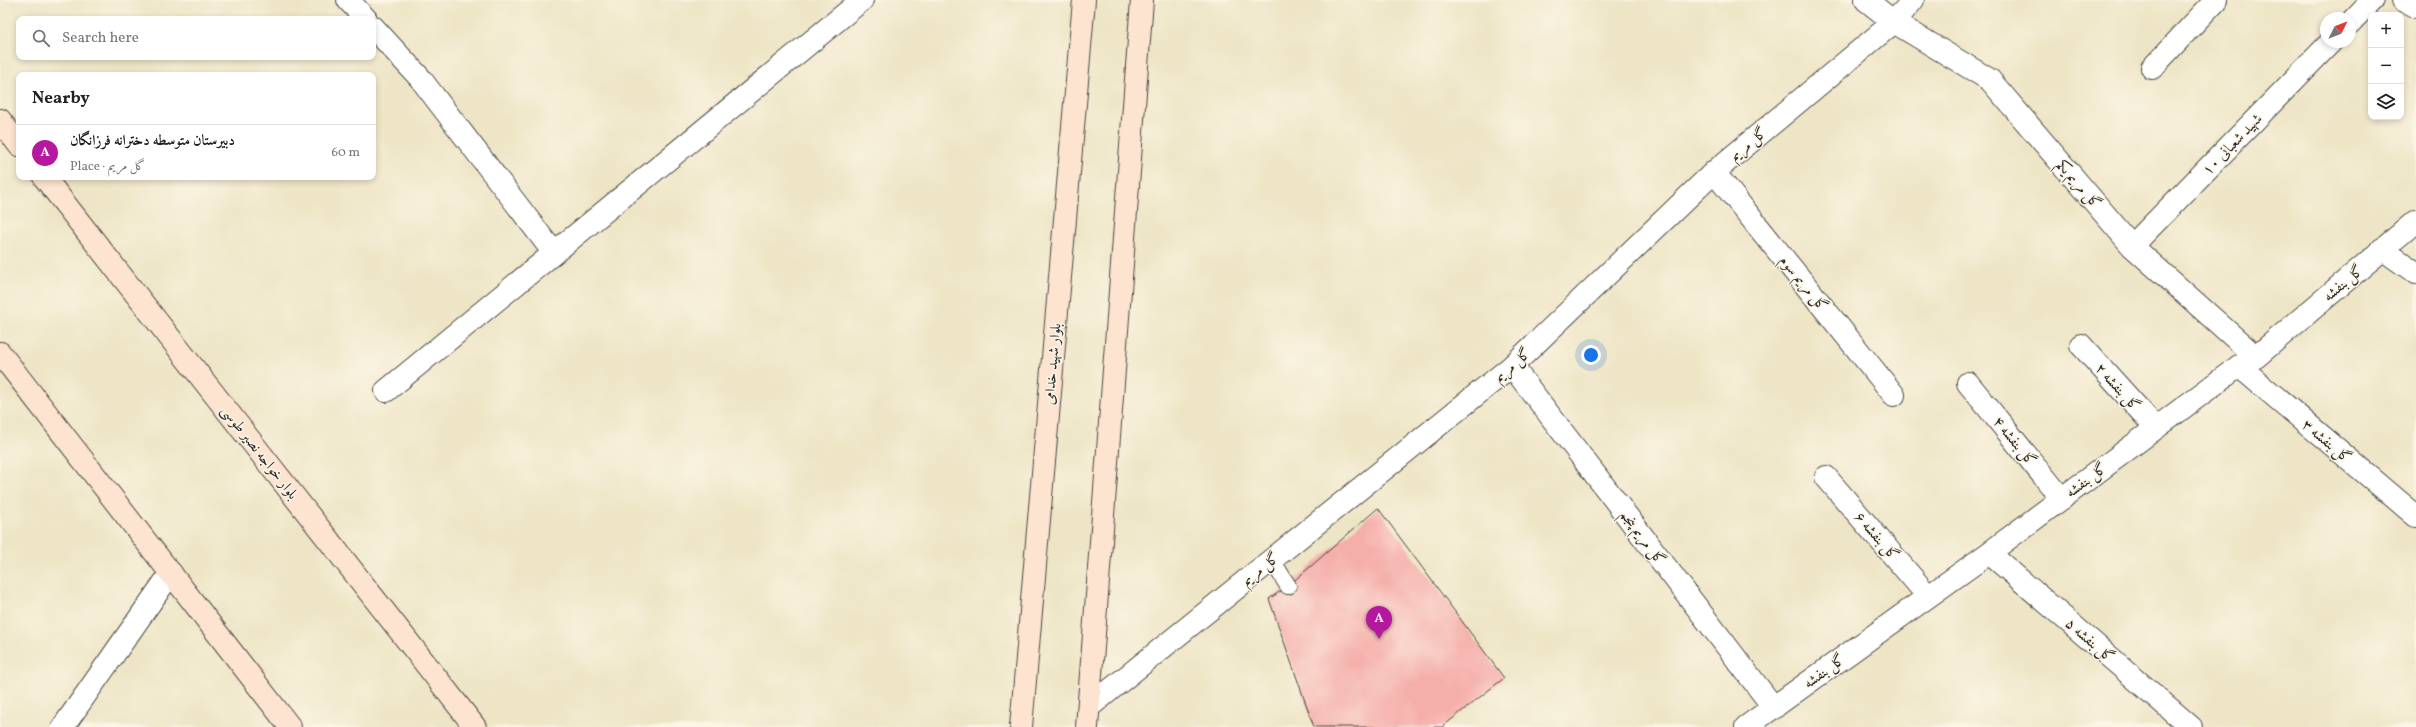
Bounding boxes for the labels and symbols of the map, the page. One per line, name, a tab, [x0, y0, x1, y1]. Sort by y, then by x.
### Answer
north arrow	[2320, 12, 2356, 48]
street label: شهید شعبانی ۱۰	[2198, 110, 2268, 181]
street label: گل مریم	[1726, 123, 1773, 168]
street label: گل مریم یکم	[2049, 156, 2105, 216]
street label: گل مریم سوم	[1773, 251, 1832, 317]
street label: گل بنفشه	[2319, 261, 2369, 307]
street label: بلوار شهید خدامی	[1039, 322, 1068, 406]
street label: گل مریم	[1490, 344, 1537, 389]
your location	[1581, 345, 1601, 365]
street label: گل بنفشه ۲	[2089, 359, 2144, 417]
street label: بلوار خواجه نصیر طوسی	[215, 401, 302, 505]
street label: گل بنفشه ۴	[1987, 413, 2040, 471]
street label: گل بنفشه ۳	[2297, 415, 2355, 469]
street label: گل بنفشه	[2062, 459, 2112, 504]
street label: گل مریم پنجم	[1612, 506, 1670, 571]
street label: گل بنفشه ۶	[1849, 508, 1903, 566]
street label: گل مریم	[1237, 548, 1285, 593]
pin: A	[1366, 606, 1392, 639]
street label: گل بنفشه ۵	[2060, 614, 2118, 668]
street label: گل بنفشه	[1800, 650, 1850, 695]

